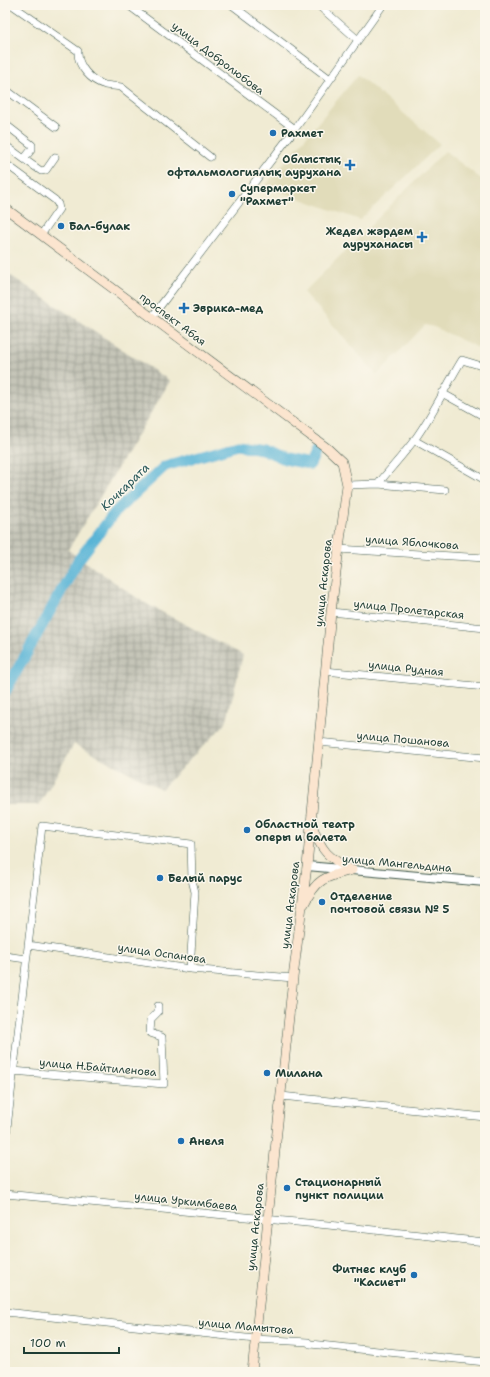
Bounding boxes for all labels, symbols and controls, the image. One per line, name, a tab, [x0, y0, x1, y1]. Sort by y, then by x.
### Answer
street label: улица Добролюбова	[168, 19, 267, 98]
place label: Рахмет	[281, 126, 324, 141]
marker: Рахмет	[268, 128, 278, 138]
place label: Облыстық офтальмологиялық аурухана	[167, 152, 342, 180]
marker: Облыстық офтальмологиялық аурухана	[344, 159, 356, 171]
place label: Супермаркет "Рахмет"	[240, 181, 316, 209]
marker: Супермаркет "Рахмет"	[227, 189, 237, 199]
place label: Бал-булак	[69, 219, 130, 234]
marker: Бал-булак	[56, 221, 66, 231]
place label: Жедел жәрдем ауруханасы	[326, 224, 413, 252]
marker: Жедел жәрдем ауруханасы	[416, 231, 428, 243]
street label: проспект Абая	[136, 289, 209, 349]
place label: Эврика-мед	[193, 301, 264, 316]
marker: Эврика-мед	[178, 302, 190, 314]
water label: Кочкарата	[97, 460, 153, 514]
street label: улица Яблочкова	[365, 532, 459, 553]
street label: улица Аскарова	[311, 538, 336, 628]
street label: улица Пролетарская	[353, 596, 465, 623]
street label: улица Рудная	[368, 657, 444, 680]
street label: улица Пошанова	[356, 728, 450, 751]
place label: Областной театр оперы и балета	[255, 817, 355, 845]
marker: Областной театр оперы и балета	[242, 825, 252, 835]
street label: улица Мангельдина	[341, 851, 453, 876]
street label: улица Аскарова	[278, 860, 303, 950]
place label: Белый парус	[168, 871, 242, 886]
marker: Белый парус	[155, 873, 165, 883]
place label: Отделение почтовой связи № 5	[330, 889, 449, 917]
marker: Отделение почтовой связи № 5	[317, 897, 327, 907]
street label: улица Оспанова	[117, 940, 207, 967]
street label: улица Н.Байтиленова	[39, 1055, 157, 1080]
place label: Милана	[275, 1066, 323, 1081]
marker: Милана	[262, 1068, 272, 1078]
place label: Анеля	[189, 1134, 225, 1149]
marker: Анеля	[176, 1136, 186, 1146]
place label: Стационарный пункт полиции	[295, 1175, 384, 1203]
street label: улица Аскарова	[243, 1182, 268, 1272]
marker: Стационарный пункт полиции	[282, 1183, 292, 1193]
street label: улица Уркимбаева	[134, 1189, 238, 1214]
place label: Фитнес клуб "Касиет"	[332, 1262, 406, 1290]
marker: Фитнес клуб "Касиет"	[409, 1270, 419, 1280]
street label: улица Мамытова	[198, 1315, 294, 1338]
scale bar	[24, 1329, 119, 1355]
text: 100 m	[30, 1335, 66, 1351]

